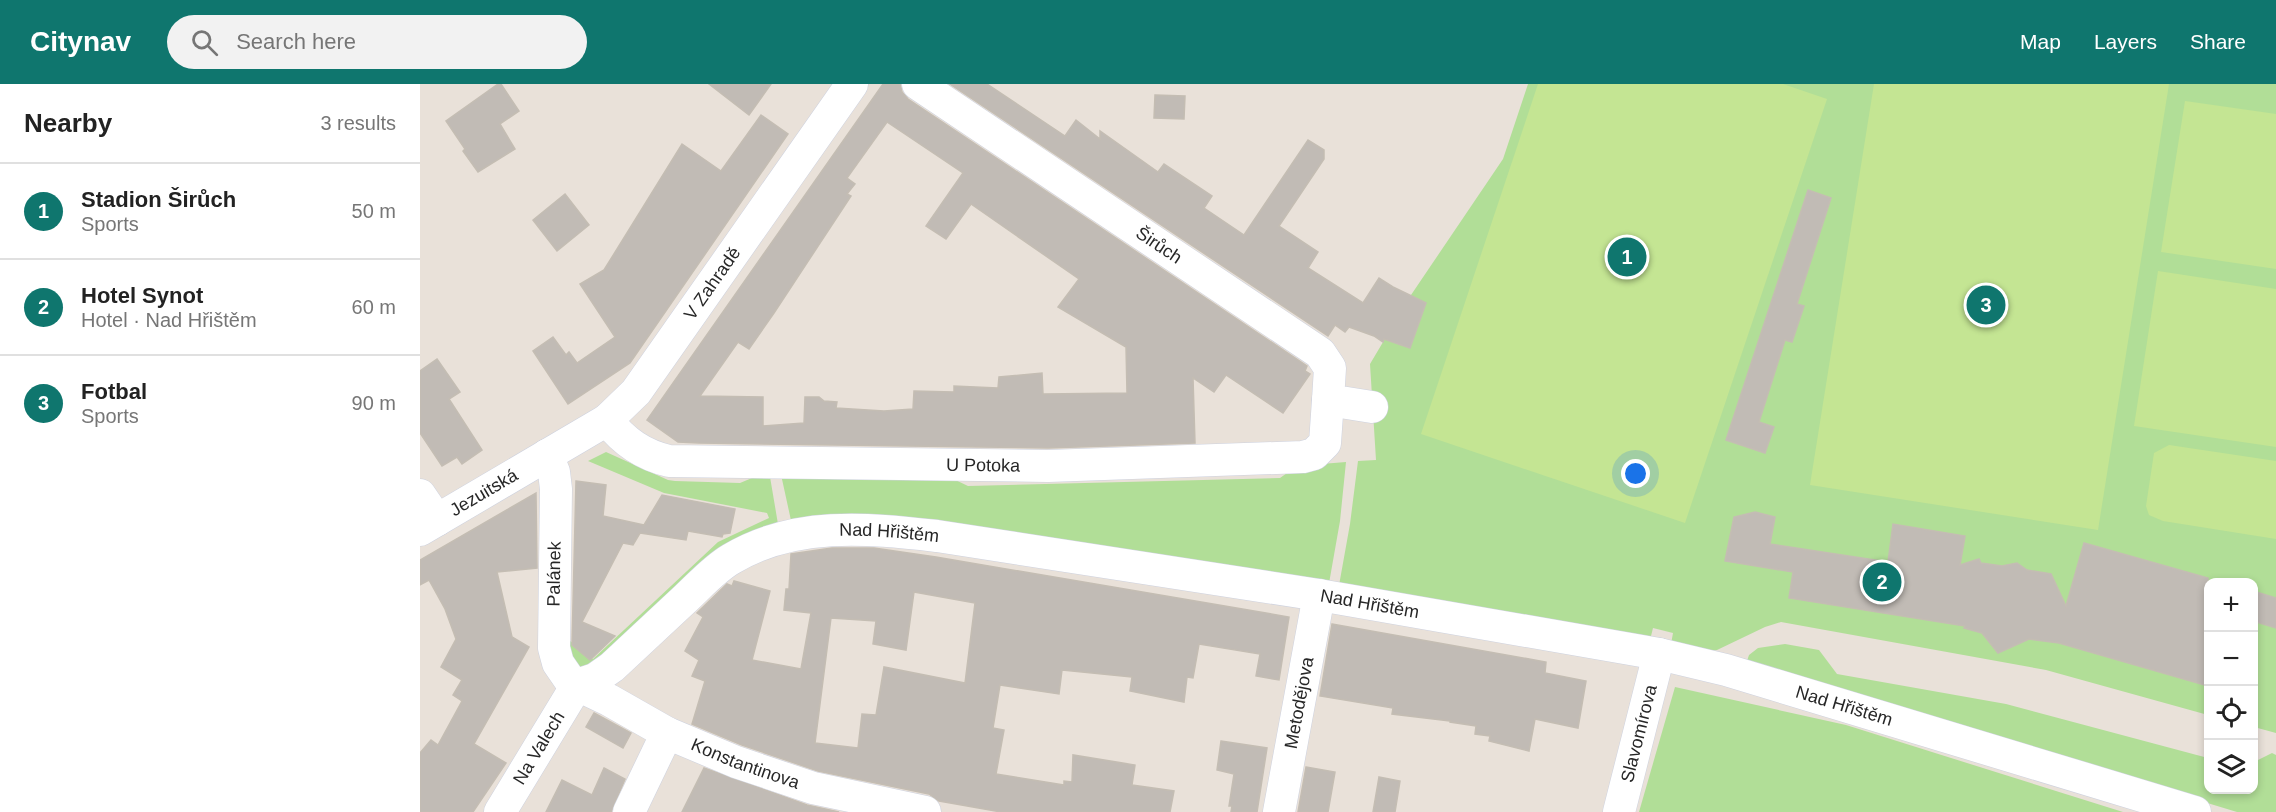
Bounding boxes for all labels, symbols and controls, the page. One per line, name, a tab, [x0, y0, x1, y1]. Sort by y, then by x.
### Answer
search box	[167, 15, 587, 69]
text: Citynav	[30, 26, 131, 57]
icon: search	[188, 26, 221, 59]
text: Search here	[236, 29, 356, 54]
text: Map	[2020, 30, 2061, 53]
text: Layers	[2094, 30, 2157, 53]
text: Share	[2190, 30, 2246, 53]
text: Nearby	[24, 108, 112, 138]
text: 3 results	[320, 112, 396, 134]
text: Stadion Širůch	[81, 187, 236, 212]
text: 1	[38, 200, 49, 222]
text: 50 m	[352, 200, 396, 222]
text: Sports	[81, 213, 139, 235]
street label: Širůch	[1132, 222, 1186, 268]
pin: 1	[1608, 234, 1646, 279]
street label: V Zahradě	[680, 243, 745, 323]
pin: 3	[1966, 282, 2006, 328]
text: Hotel Synot	[81, 283, 203, 308]
text: 2	[38, 296, 49, 318]
text: 60 m	[352, 296, 396, 318]
text: Hotel · Nad Hřištěm	[81, 309, 257, 331]
text: Fotbal	[81, 379, 147, 404]
text: 3	[38, 392, 49, 414]
text: 90 m	[352, 392, 396, 414]
text: Sports	[81, 405, 139, 427]
street label: U Potoka	[946, 455, 1021, 476]
your location	[1621, 459, 1650, 488]
street label: Jezuitská	[446, 464, 522, 520]
street label: Nad Hřištěm	[839, 520, 940, 546]
street label: Palánek	[543, 540, 565, 607]
pin: 2	[1862, 560, 1902, 604]
map controls	[2204, 578, 2258, 794]
button: +	[2204, 578, 2258, 632]
street label: Nad Hřištěm	[1319, 585, 1421, 622]
button: −	[2204, 632, 2258, 686]
street label: Metodějova	[1281, 654, 1318, 750]
street label: Slavomírova	[1617, 682, 1661, 784]
street label: Nad Hřištěm	[1793, 682, 1895, 730]
button: locate	[2204, 686, 2258, 740]
street label: Na Valech	[509, 708, 569, 788]
street label: Konstantinova	[688, 734, 803, 793]
button: layers	[2204, 740, 2258, 794]

